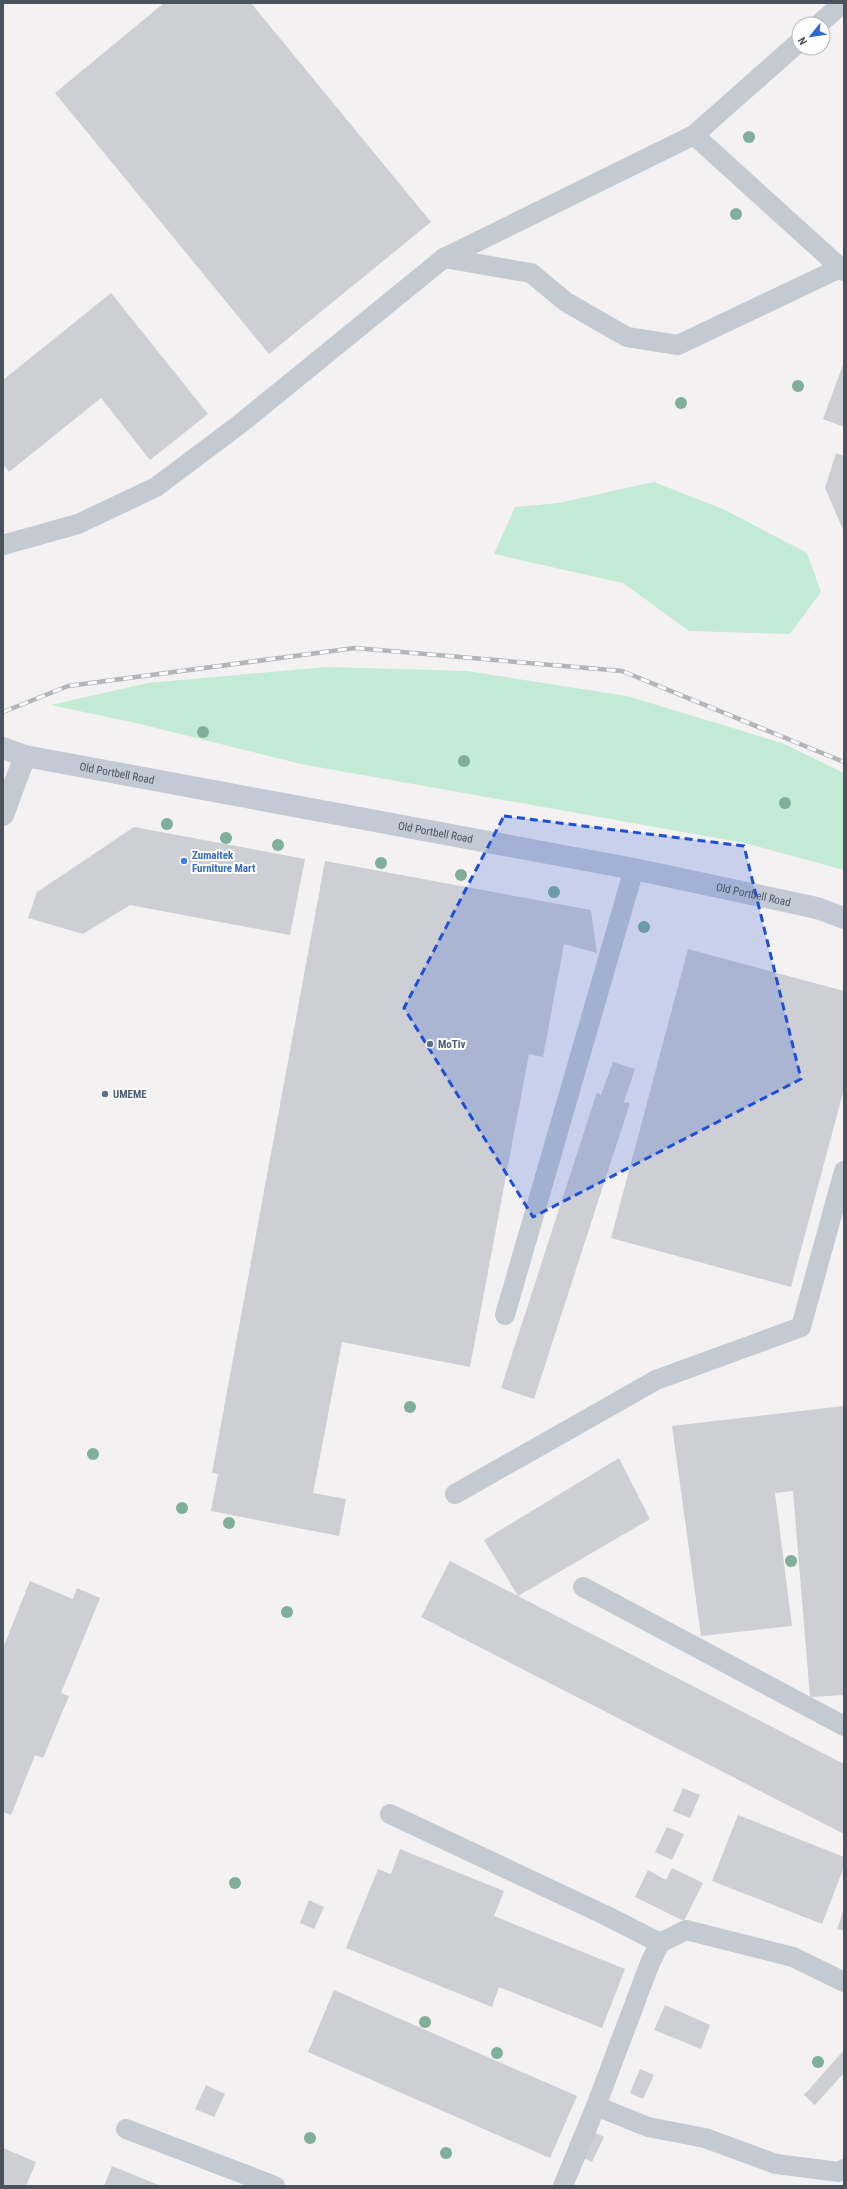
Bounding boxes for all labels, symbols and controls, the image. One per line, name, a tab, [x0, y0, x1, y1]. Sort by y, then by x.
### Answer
north arrow	[791, 16, 831, 56]
text: N	[795, 34, 810, 47]
street label: Old Portbell Road	[78, 760, 155, 787]
street label: Old Portbell Road	[397, 819, 474, 846]
place label: Zumaitek Furniture Mart	[192, 849, 256, 875]
marker: Zumaitek Furniture Mart	[179, 856, 189, 866]
street label: Old Portbell Road	[715, 881, 792, 909]
place label: MoTiv	[438, 1038, 466, 1051]
marker: MoTiv	[425, 1039, 435, 1049]
place label: UMEME	[113, 1088, 147, 1101]
marker: UMEME	[100, 1089, 110, 1099]

